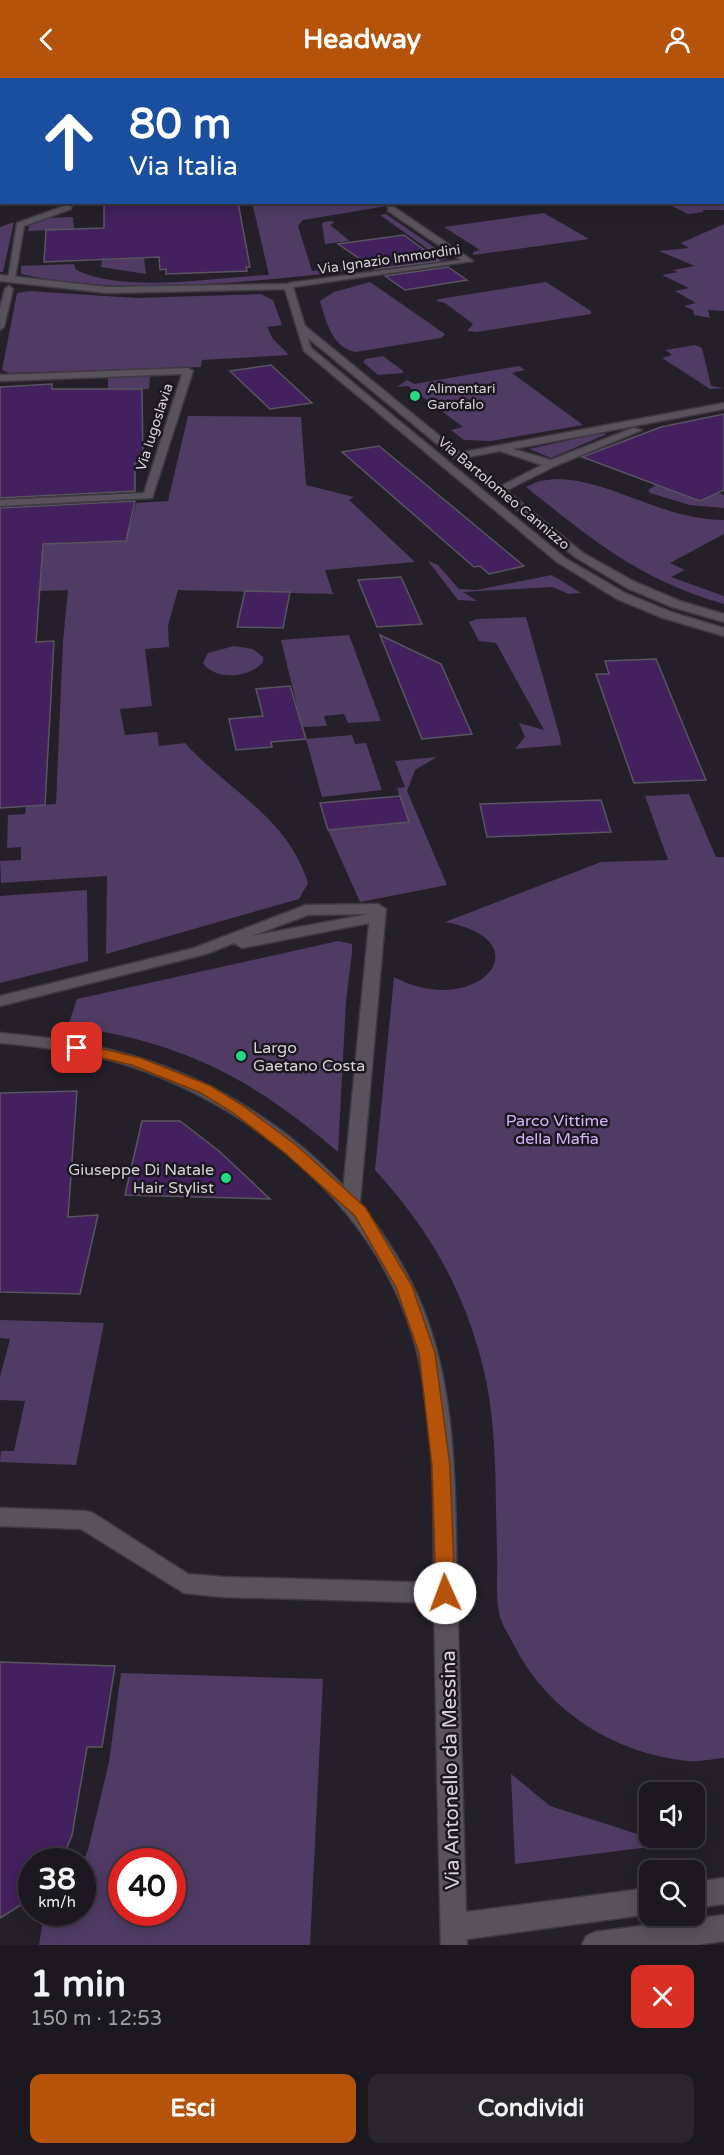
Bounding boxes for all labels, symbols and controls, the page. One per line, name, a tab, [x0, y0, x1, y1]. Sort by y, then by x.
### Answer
icon: back	[30, 23, 63, 56]
text: Headway	[303, 23, 421, 56]
icon: person	[661, 23, 694, 56]
text: 80 m	[129, 99, 231, 150]
icon: ahead	[30, 102, 108, 180]
text: Via Italia	[129, 150, 238, 183]
street label: Via Ignazio Immordini	[317, 241, 461, 278]
place label: Alimentari Garofalo	[427, 380, 496, 413]
street label: Via Iugoslavia	[132, 381, 177, 473]
marker: Alimentari Garofalo	[408, 389, 422, 403]
street label: Via Bartolomeo Cannizzo	[434, 433, 573, 554]
pin	[51, 1022, 102, 1073]
icon: arrive	[60, 1031, 93, 1064]
place label: Largo Gaetano Costa	[253, 1038, 365, 1076]
marker: Largo Gaetano Costa	[234, 1049, 248, 1063]
park label: Parco Vittime della Mafia	[506, 1111, 608, 1149]
place label: Giuseppe Di Natale Hair Stylist	[68, 1160, 214, 1198]
marker: Giuseppe Di Natale Hair Stylist	[219, 1171, 233, 1185]
position arrow	[413, 1561, 477, 1625]
street label: Via Antonello da Messina	[437, 1650, 465, 1890]
map controls	[639, 1782, 705, 1926]
button: sound	[639, 1782, 705, 1848]
speed limit sign: 40	[108, 1848, 186, 1926]
button: search	[639, 1860, 705, 1926]
text: 38	[38, 1861, 76, 1898]
text: km/h	[38, 1893, 76, 1911]
text: 1 min	[30, 1963, 126, 2006]
button: close	[631, 1965, 694, 2028]
text: 150 m · 12:53	[30, 2007, 162, 2031]
button: Esci	[30, 2074, 356, 2143]
button: Condividi	[368, 2074, 694, 2143]

